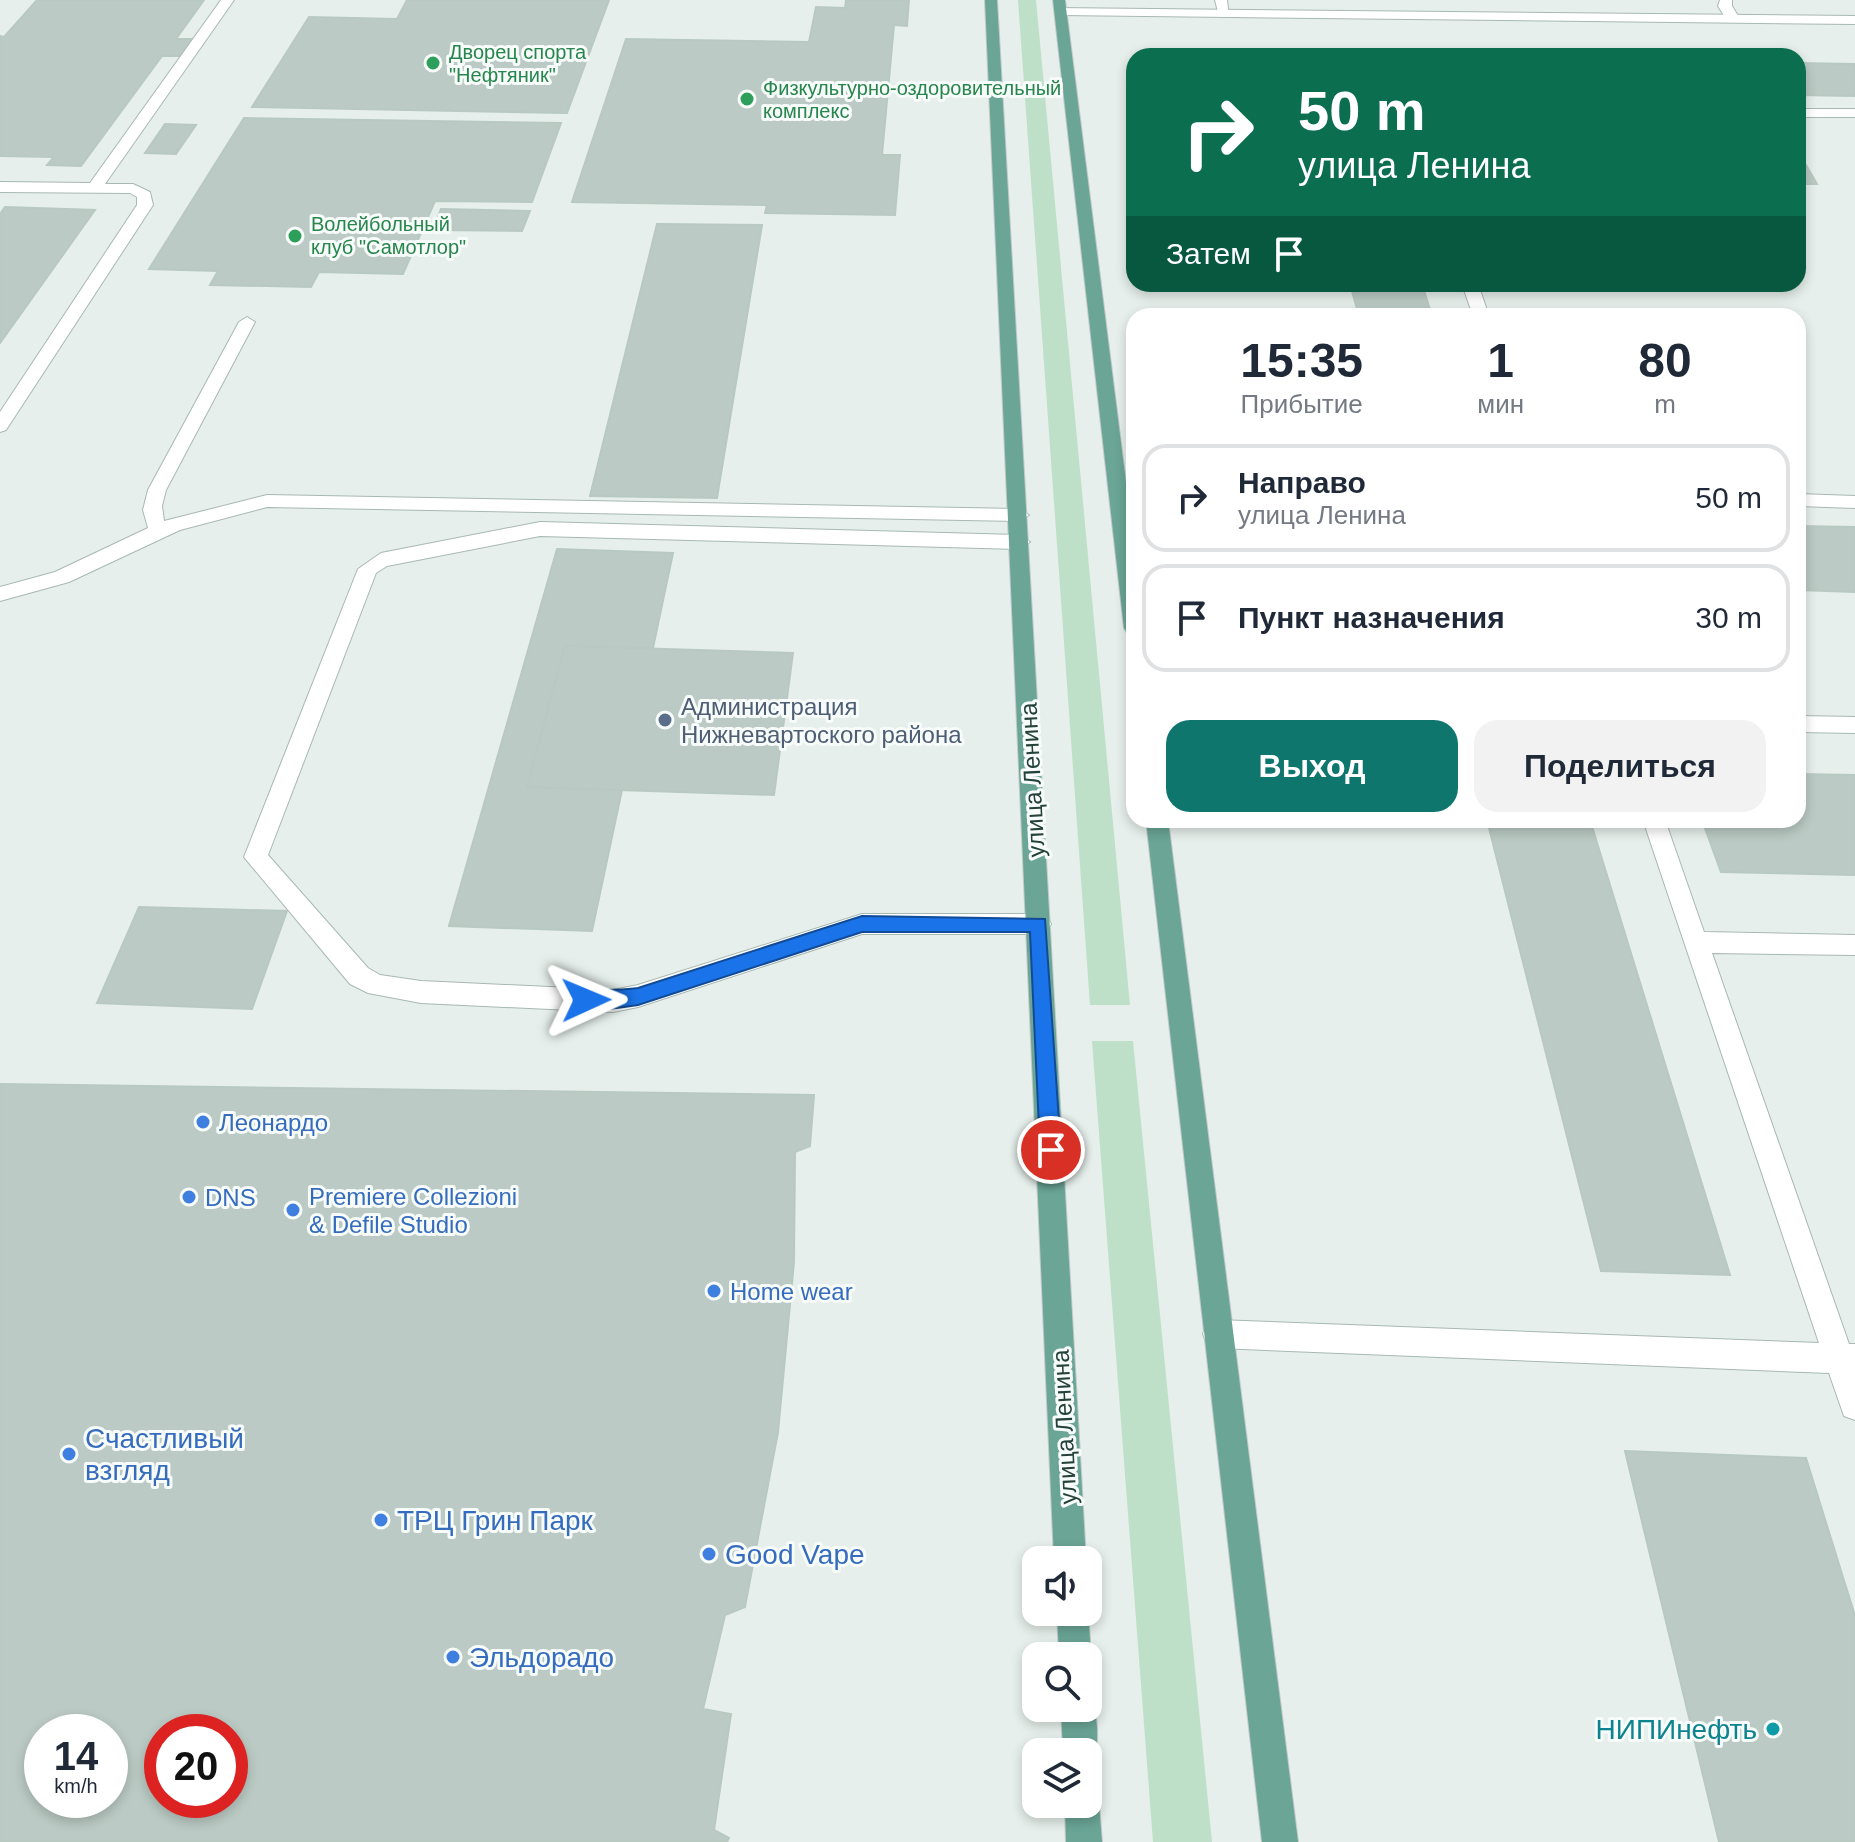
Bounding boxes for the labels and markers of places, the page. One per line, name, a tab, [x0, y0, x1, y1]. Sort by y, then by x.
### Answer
place label: Дворец спорта "Нефтяник"	[449, 41, 587, 86]
marker: Дворец спорта "Нефтяник"	[424, 54, 442, 72]
place label: Физкультурно-оздоровительный комплекс	[763, 77, 1061, 122]
marker: Физкультурно-оздоровительный комплекс	[738, 90, 756, 108]
place label: Волейбольный клуб "Самотлор"	[311, 213, 466, 258]
marker: Волейбольный клуб "Самотлор"	[286, 227, 304, 245]
place label: Администрация Нижневартоского района	[681, 693, 962, 748]
marker: Администрация Нижневартоского района	[656, 711, 674, 729]
place label: Леонардо	[219, 1109, 328, 1136]
marker: Леонардо	[194, 1113, 212, 1131]
pin	[1017, 1116, 1085, 1184]
place label: Premiere Collezioni & Defile Studio	[309, 1183, 517, 1238]
place label: DNS	[205, 1184, 256, 1211]
marker: DNS	[180, 1188, 198, 1206]
marker: Premiere Collezioni & Defile Studio	[284, 1201, 302, 1219]
place label: Home wear	[730, 1278, 853, 1305]
marker: Home wear	[705, 1282, 723, 1300]
place label: Счастливый взгляд	[85, 1423, 244, 1486]
marker: Счастливый взгляд	[60, 1445, 78, 1463]
place label: ТРЦ Грин Парк	[397, 1505, 594, 1536]
marker: ТРЦ Грин Парк	[372, 1511, 390, 1529]
place label: Good Vape	[725, 1539, 865, 1570]
marker: Good Vape	[700, 1545, 718, 1563]
place label: Эльдорадо	[469, 1642, 614, 1673]
marker: Эльдорадо	[444, 1648, 462, 1666]
place label: НИПИнефть	[1596, 1714, 1757, 1745]
marker: НИПИнефть	[1764, 1720, 1782, 1738]

